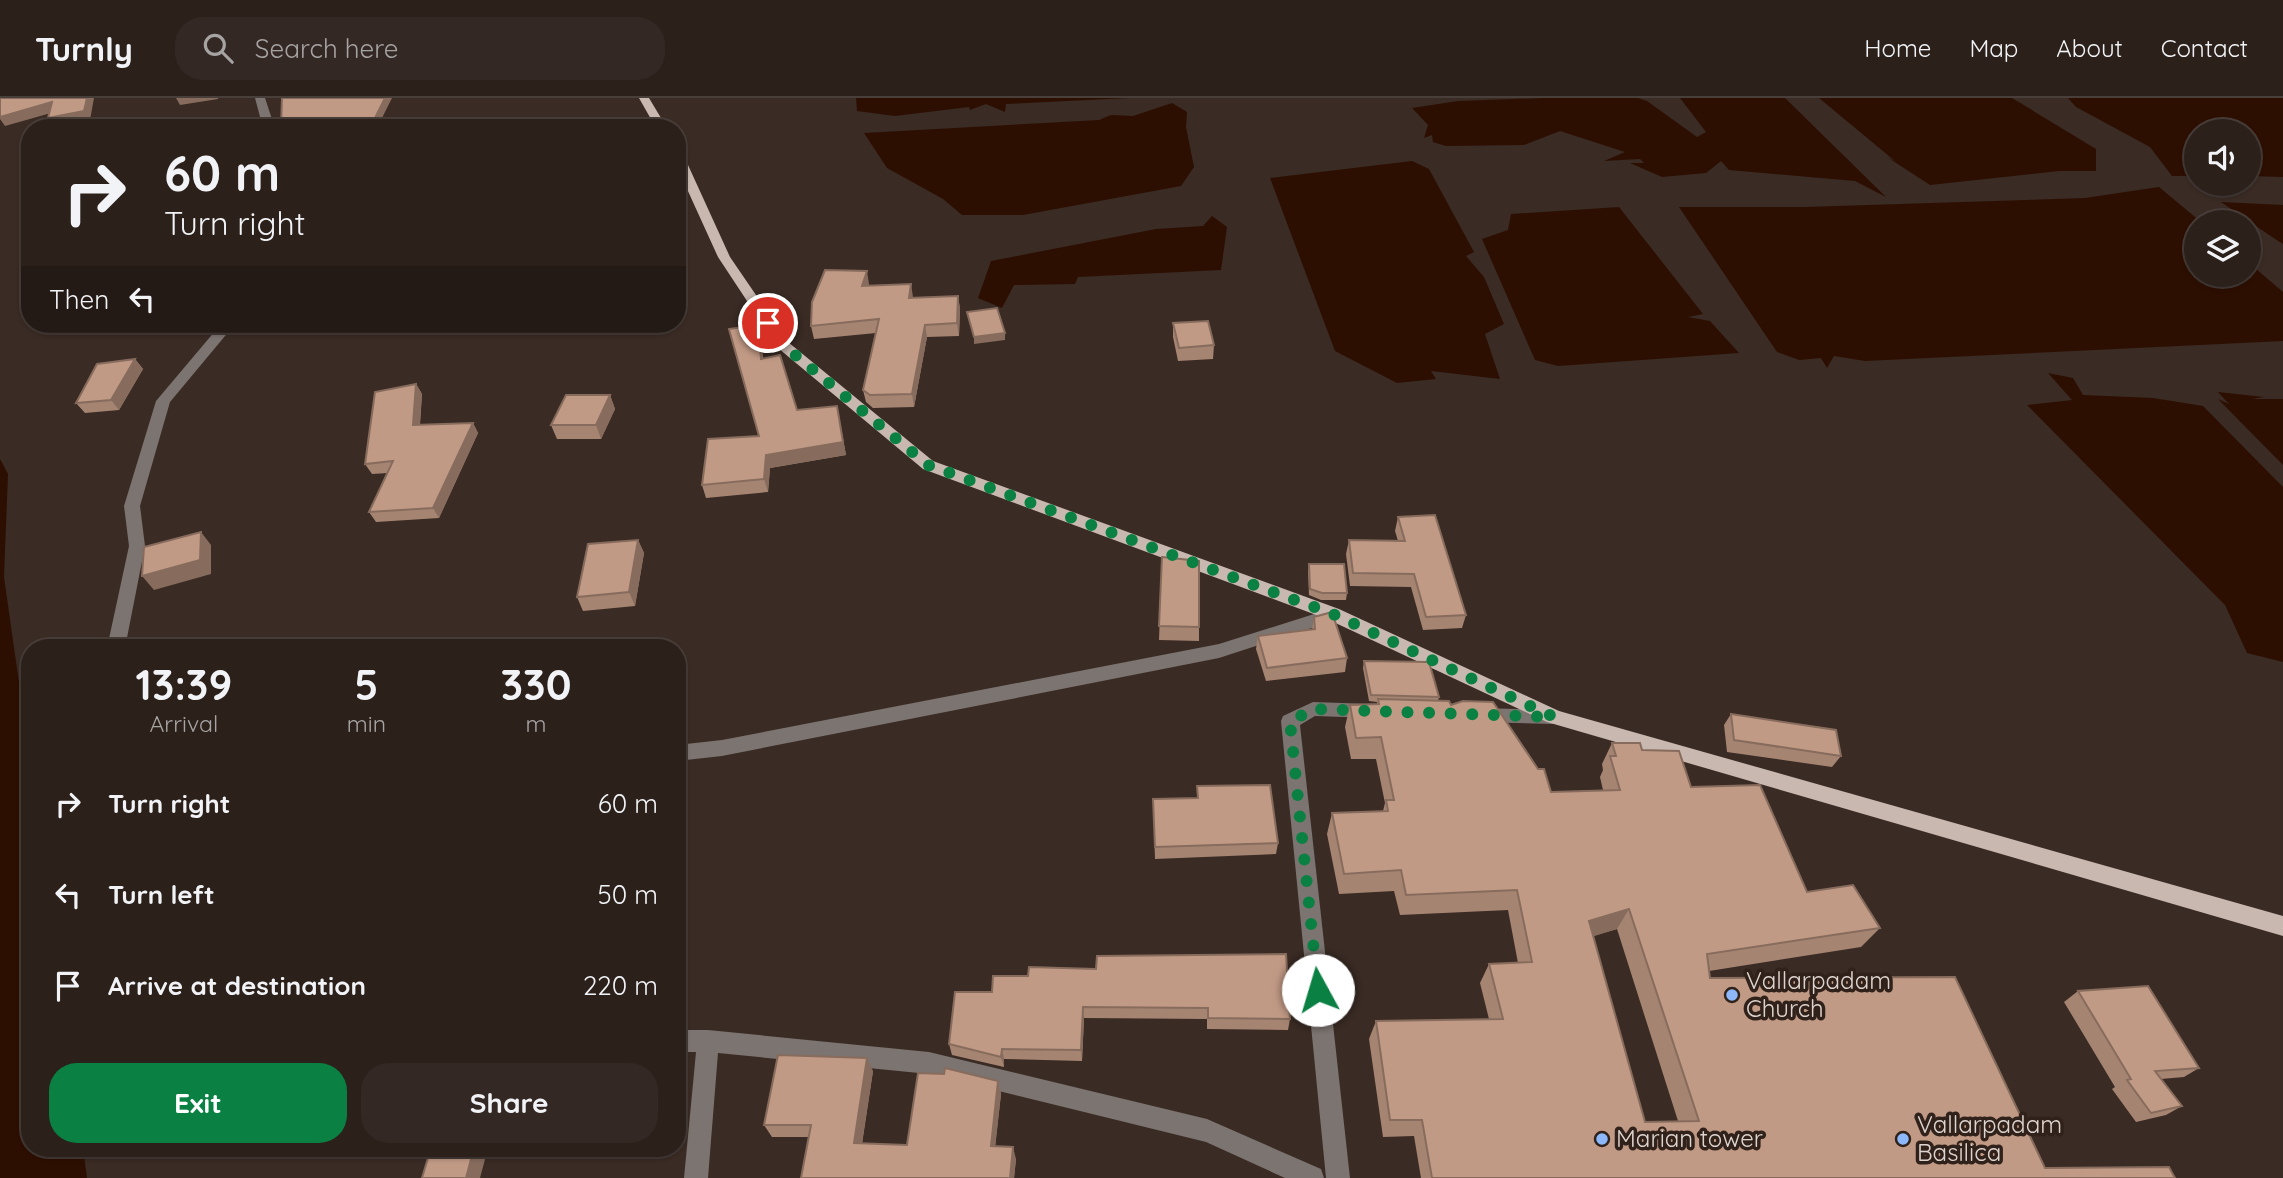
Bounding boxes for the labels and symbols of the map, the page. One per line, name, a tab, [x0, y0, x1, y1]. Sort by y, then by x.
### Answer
pin	[738, 293, 798, 353]
position arrow	[1281, 953, 1355, 1027]
place label: Vallarpadam Church	[1746, 965, 1891, 1023]
marker: Vallarpadam Church	[1724, 987, 1740, 1003]
place label: Vallarpadam Basilica	[1917, 1109, 2062, 1167]
place label: Marian tower	[1616, 1123, 1763, 1153]
marker: Marian tower	[1594, 1131, 1610, 1147]
marker: Vallarpadam Basilica	[1895, 1131, 1911, 1147]

